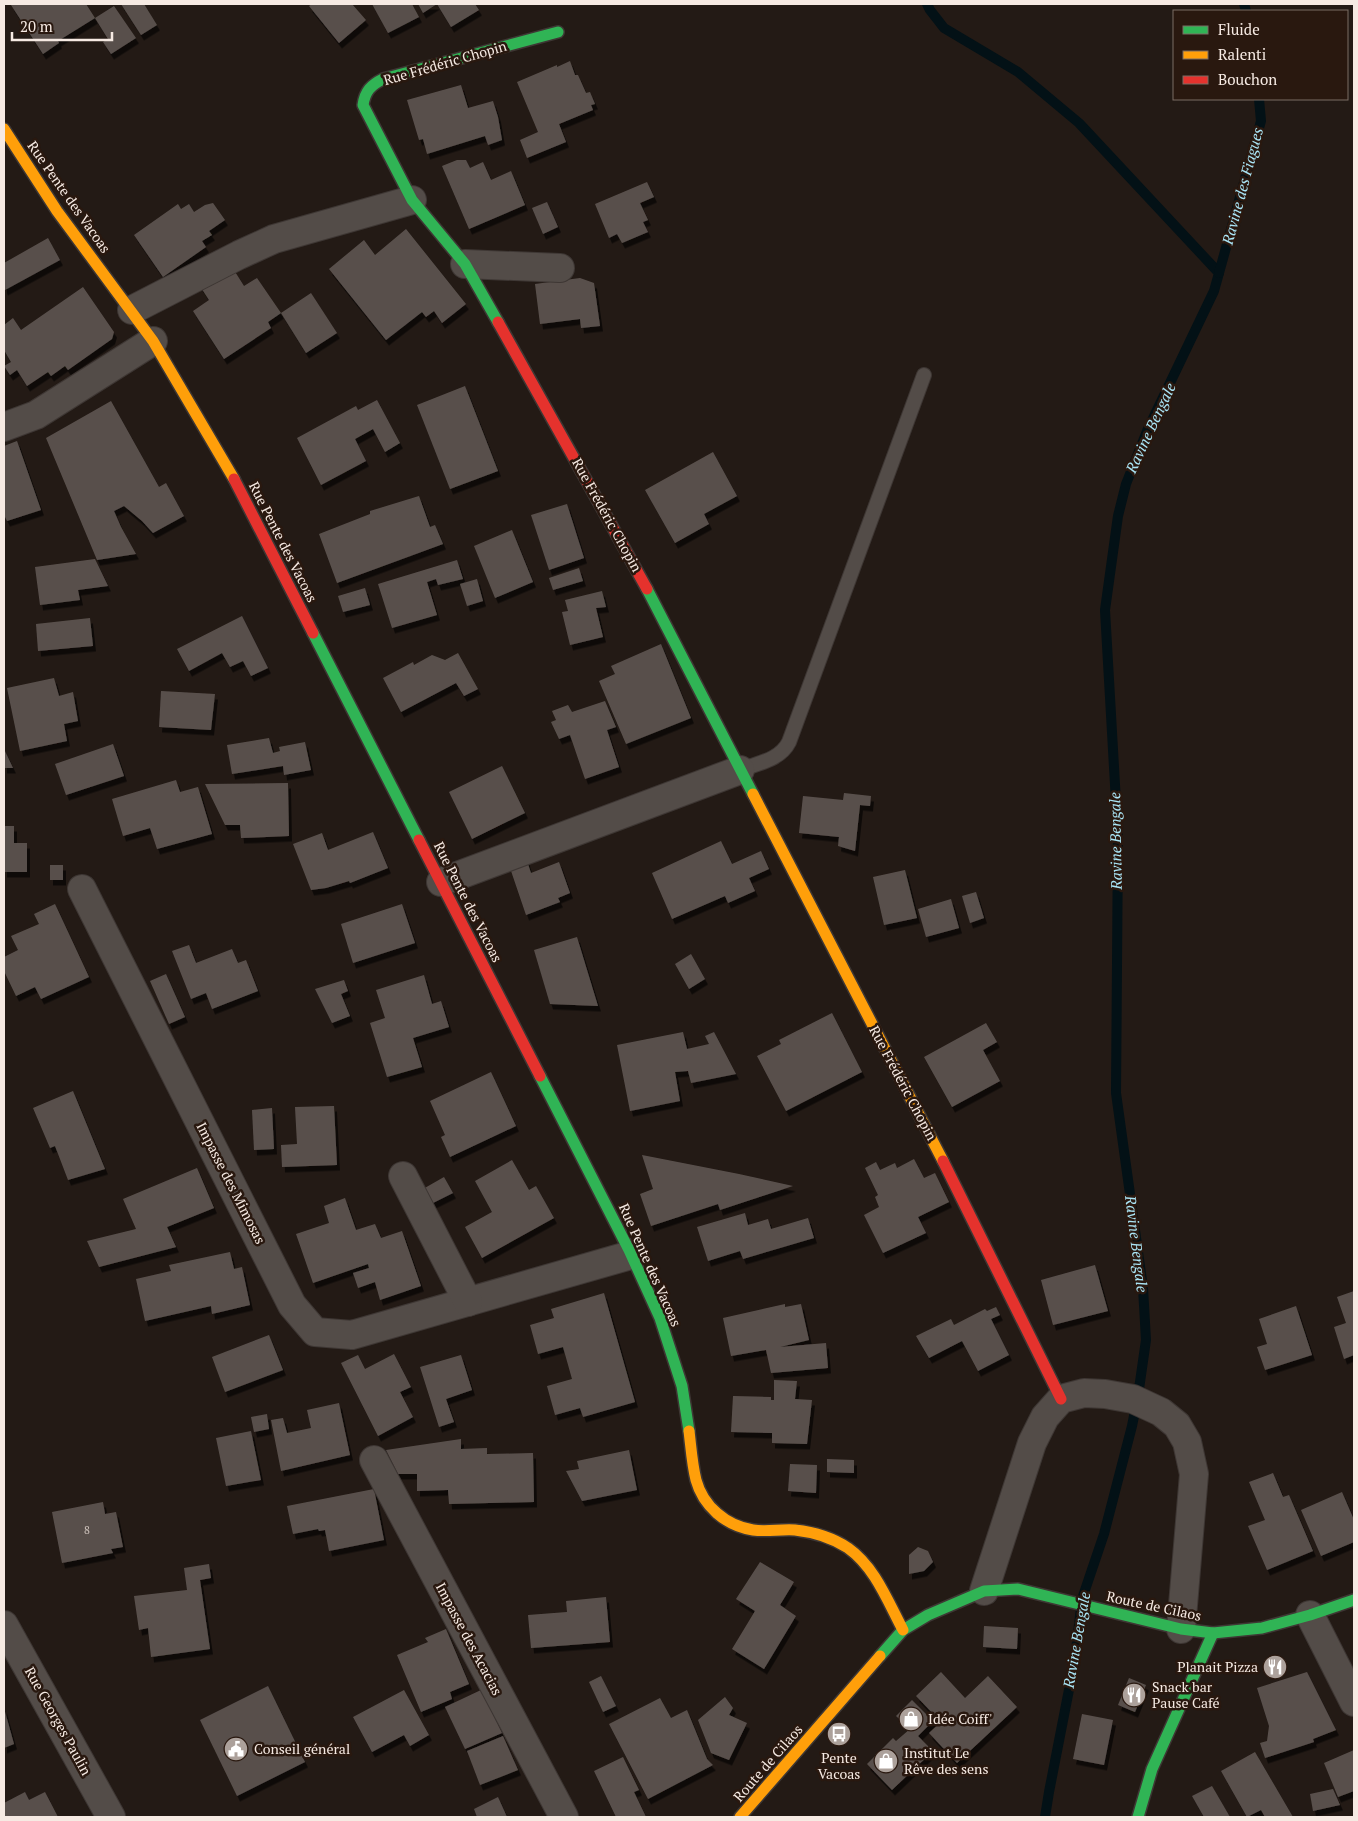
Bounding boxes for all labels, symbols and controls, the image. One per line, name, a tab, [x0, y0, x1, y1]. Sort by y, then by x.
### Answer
scale bar	[12, 10, 112, 42]
legend	[1173, 10, 1348, 100]
text: 20 m	[20, 16, 53, 36]
text: Fluide	[1218, 19, 1260, 39]
street label: Rue Frédéric Chopin	[381, 36, 509, 89]
text: Ralenti	[1218, 44, 1266, 64]
text: Bouchon	[1218, 69, 1277, 89]
water label: Ravine des Fiagues	[1217, 125, 1267, 247]
street label: Rue Pente des Vacoas	[24, 137, 115, 257]
water label: Ravine Bengale	[1120, 379, 1180, 477]
street label: Rue Frédéric Chopin	[568, 455, 647, 576]
street label: Rue Pente des Vacoas	[245, 478, 322, 605]
water label: Ravine Bengale	[1104, 792, 1126, 891]
street label: Rue Pente des Vacoas	[430, 838, 507, 965]
street label: Rue Frédéric Chopin	[865, 1022, 942, 1144]
street label: Impasse des Mimosas	[193, 1119, 270, 1247]
water label: Ravine Bengale	[1121, 1193, 1153, 1294]
street label: Rue Pente des Vacoas	[615, 1200, 686, 1329]
house number: 8	[84, 1523, 90, 1537]
street label: Impasse des Acacias	[432, 1579, 507, 1698]
street label: Route de Cilaos	[1105, 1586, 1203, 1625]
water label: Ravine Bengale	[1058, 1590, 1094, 1690]
restaurant icon: Planait Pizza	[1262, 1654, 1288, 1680]
place label: Planait Pizza	[1177, 1657, 1258, 1676]
street label: Rue Georges Paulin	[21, 1663, 96, 1779]
place label: Snack bar Pause Café	[1152, 1677, 1220, 1712]
restaurant icon: Snack bar Pause Café	[1121, 1682, 1147, 1708]
shop icon: Idée Coiff'	[898, 1706, 924, 1732]
place label: Idée Coiff'	[928, 1709, 992, 1728]
street label: Route de Cilaos	[729, 1720, 806, 1805]
bus stop icon: Pente Vacoas	[826, 1721, 852, 1747]
public building icon: Conseil général	[223, 1736, 249, 1762]
place label: Conseil général	[254, 1739, 350, 1758]
place label: Institut Le Rêve des sens	[904, 1743, 989, 1778]
place label: Pente Vacoas	[818, 1748, 860, 1783]
shop icon: Institut Le Rêve des sens	[873, 1748, 899, 1774]

